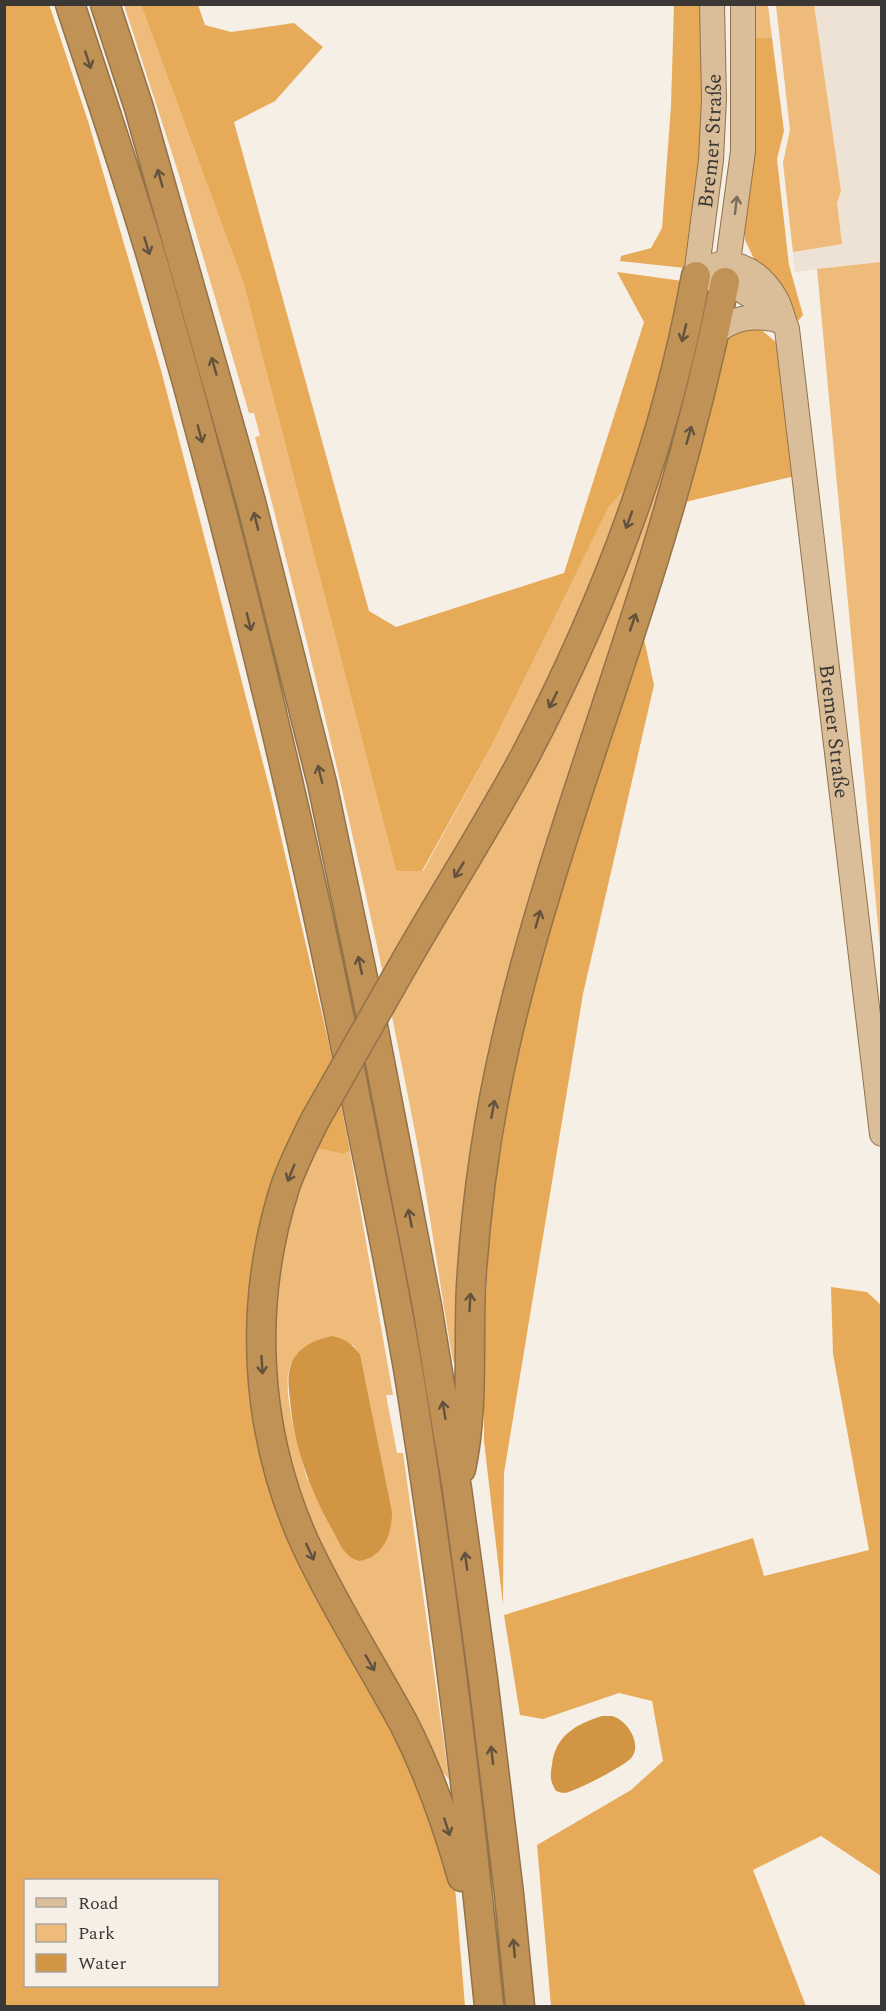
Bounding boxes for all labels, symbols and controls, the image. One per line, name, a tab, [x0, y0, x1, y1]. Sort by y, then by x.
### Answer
one-way arrow	[84, 50, 95, 69]
street label: Bremer Straße	[690, 73, 731, 210]
one-way arrow	[153, 169, 165, 188]
one-way arrow	[731, 196, 742, 215]
one-way arrow	[142, 236, 153, 255]
one-way arrow	[678, 323, 690, 342]
one-way arrow	[207, 357, 219, 376]
one-way arrow	[195, 424, 206, 443]
one-way arrow	[684, 426, 695, 445]
one-way arrow	[623, 510, 634, 529]
one-way arrow	[249, 512, 261, 531]
one-way arrow	[244, 613, 256, 632]
one-way arrow	[629, 613, 640, 632]
street label: Bremer Straße	[810, 662, 857, 800]
one-way arrow	[547, 690, 558, 708]
one-way arrow	[313, 765, 325, 784]
one-way arrow	[453, 861, 465, 878]
one-way arrow	[533, 910, 544, 929]
one-way arrow	[354, 956, 366, 975]
one-way arrow	[488, 1099, 499, 1119]
one-way arrow	[285, 1164, 296, 1182]
one-way arrow	[404, 1209, 415, 1229]
one-way arrow	[465, 1293, 476, 1313]
one-way arrow	[256, 1354, 267, 1374]
one-way arrow	[438, 1401, 449, 1421]
one-way arrow	[304, 1543, 316, 1561]
one-way arrow	[461, 1552, 472, 1572]
one-way arrow	[364, 1654, 376, 1671]
one-way arrow	[487, 1745, 498, 1765]
one-way arrow	[442, 1817, 453, 1836]
legend	[24, 1879, 219, 1987]
text: Road	[78, 1890, 119, 1917]
text: Park	[78, 1920, 115, 1947]
one-way arrow	[509, 1939, 520, 1959]
text: Water	[78, 1950, 126, 1977]

